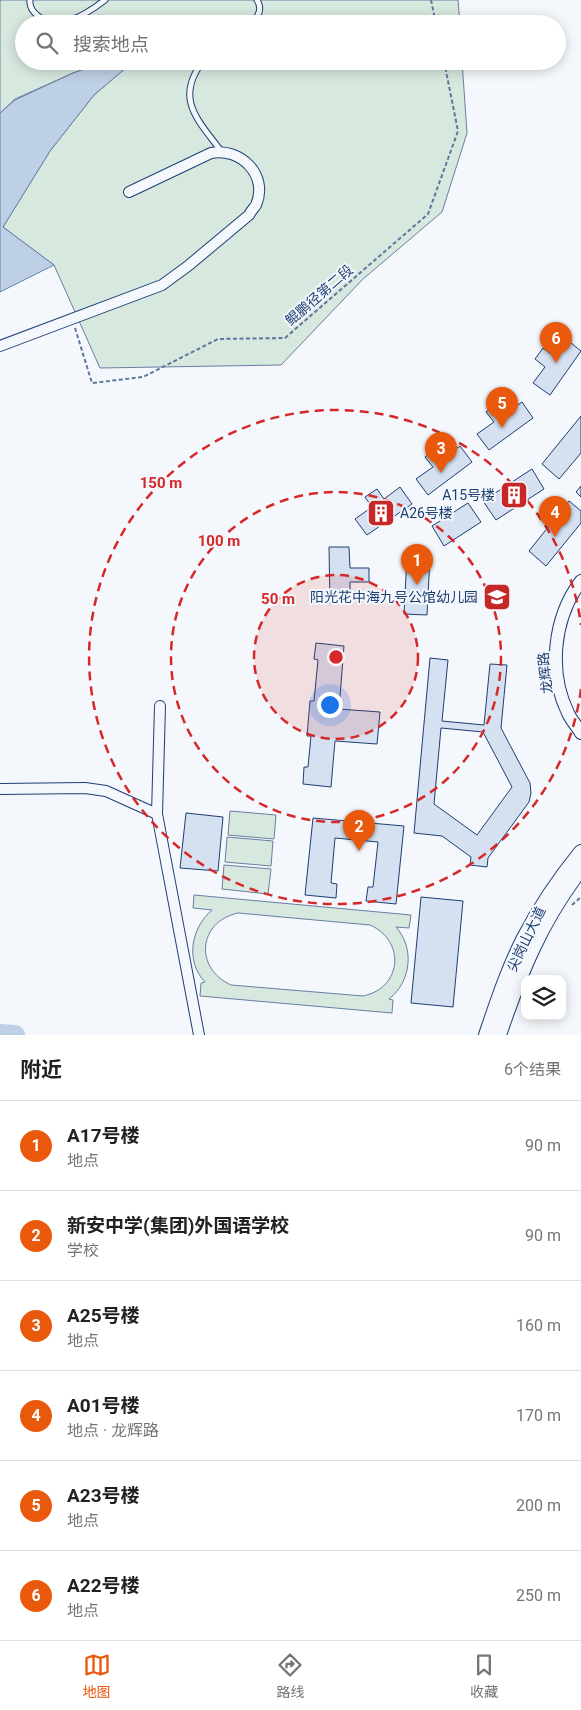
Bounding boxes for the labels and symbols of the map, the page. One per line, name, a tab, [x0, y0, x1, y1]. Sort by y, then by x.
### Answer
street label: 鲲鹏径第二段	[282, 261, 356, 329]
pin: 6	[540, 322, 572, 363]
pin: 5	[486, 387, 518, 428]
pin: 3	[425, 432, 457, 473]
text: 150 m	[140, 474, 182, 492]
building icon: A15号楼	[499, 480, 529, 510]
place label: A15号楼	[442, 487, 495, 503]
pin: 4	[539, 496, 571, 537]
building icon: A26号楼	[366, 498, 396, 528]
place label: A26号楼	[400, 505, 453, 521]
text: 100 m	[198, 532, 240, 550]
pin: 1	[401, 544, 433, 585]
school or university icon: 阳光花中海九号公馆幼儿园	[482, 582, 512, 612]
place label: 阳光花中海九号公馆幼儿园	[310, 589, 478, 605]
text: 50 m	[261, 590, 295, 608]
centre of rings	[327, 648, 345, 666]
street label: 龙辉路	[535, 651, 555, 695]
your location	[317, 692, 343, 718]
pin: 2	[343, 810, 375, 851]
street label: 尖岗山大道	[503, 904, 549, 974]

